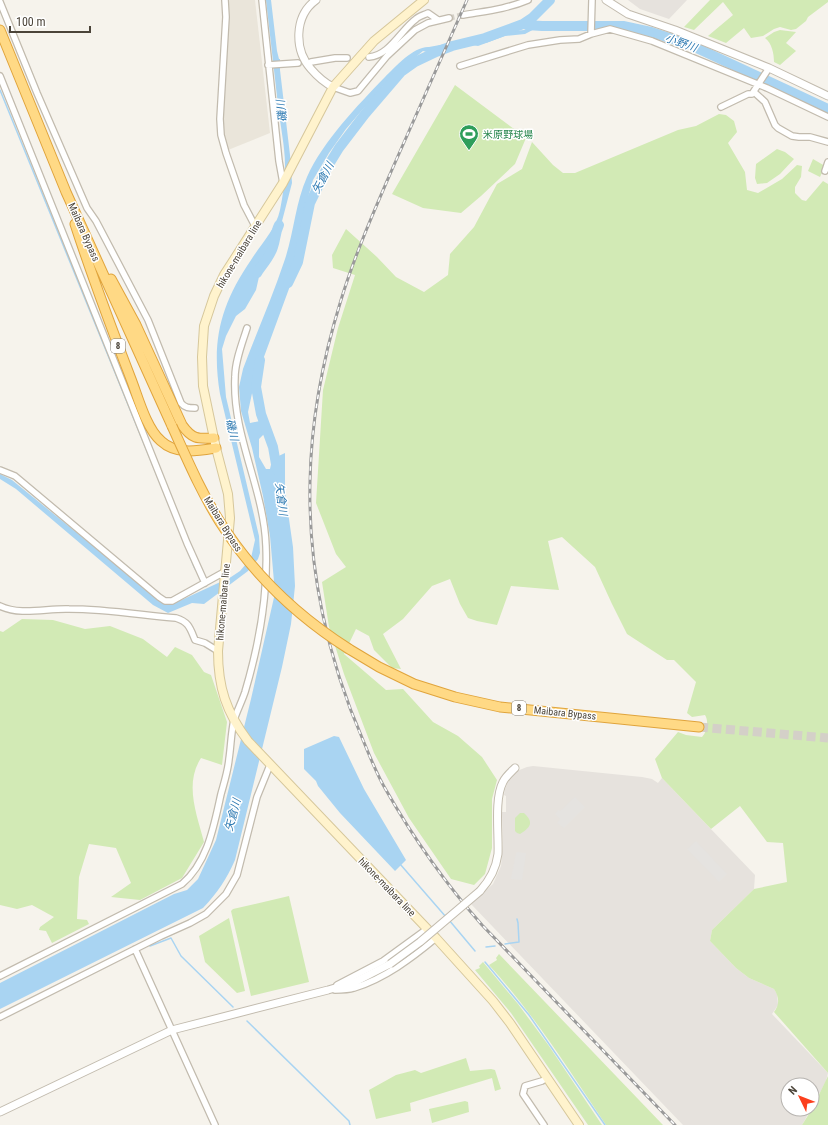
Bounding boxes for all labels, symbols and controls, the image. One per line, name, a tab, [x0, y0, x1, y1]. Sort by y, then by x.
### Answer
scale bar	[10, 8, 90, 34]
text: 100 m	[16, 15, 46, 29]
water label: 小野川	[663, 31, 700, 55]
water label: 磯川	[274, 98, 290, 123]
sports icon: 米原野球場	[458, 123, 480, 151]
place label: 米原野球場	[483, 129, 533, 140]
water label: 矢倉川	[310, 159, 337, 196]
street label: Maibara Bypass	[66, 201, 102, 263]
street label: hikone-maibara line	[214, 218, 264, 290]
road number: 8	[111, 339, 125, 353]
water label: 磯川	[223, 418, 241, 443]
water label: 矢倉川	[273, 482, 290, 517]
street label: Maibara Bypass	[202, 494, 245, 554]
street label: hikone-maibara line	[214, 563, 232, 641]
road number: 8	[512, 701, 526, 715]
street label: Maibara Bypass	[533, 704, 597, 722]
water label: 矢倉川	[222, 796, 244, 833]
street label: hikone-maibara line	[356, 855, 418, 919]
north arrow	[780, 1077, 820, 1117]
text: N	[786, 1083, 800, 1097]

